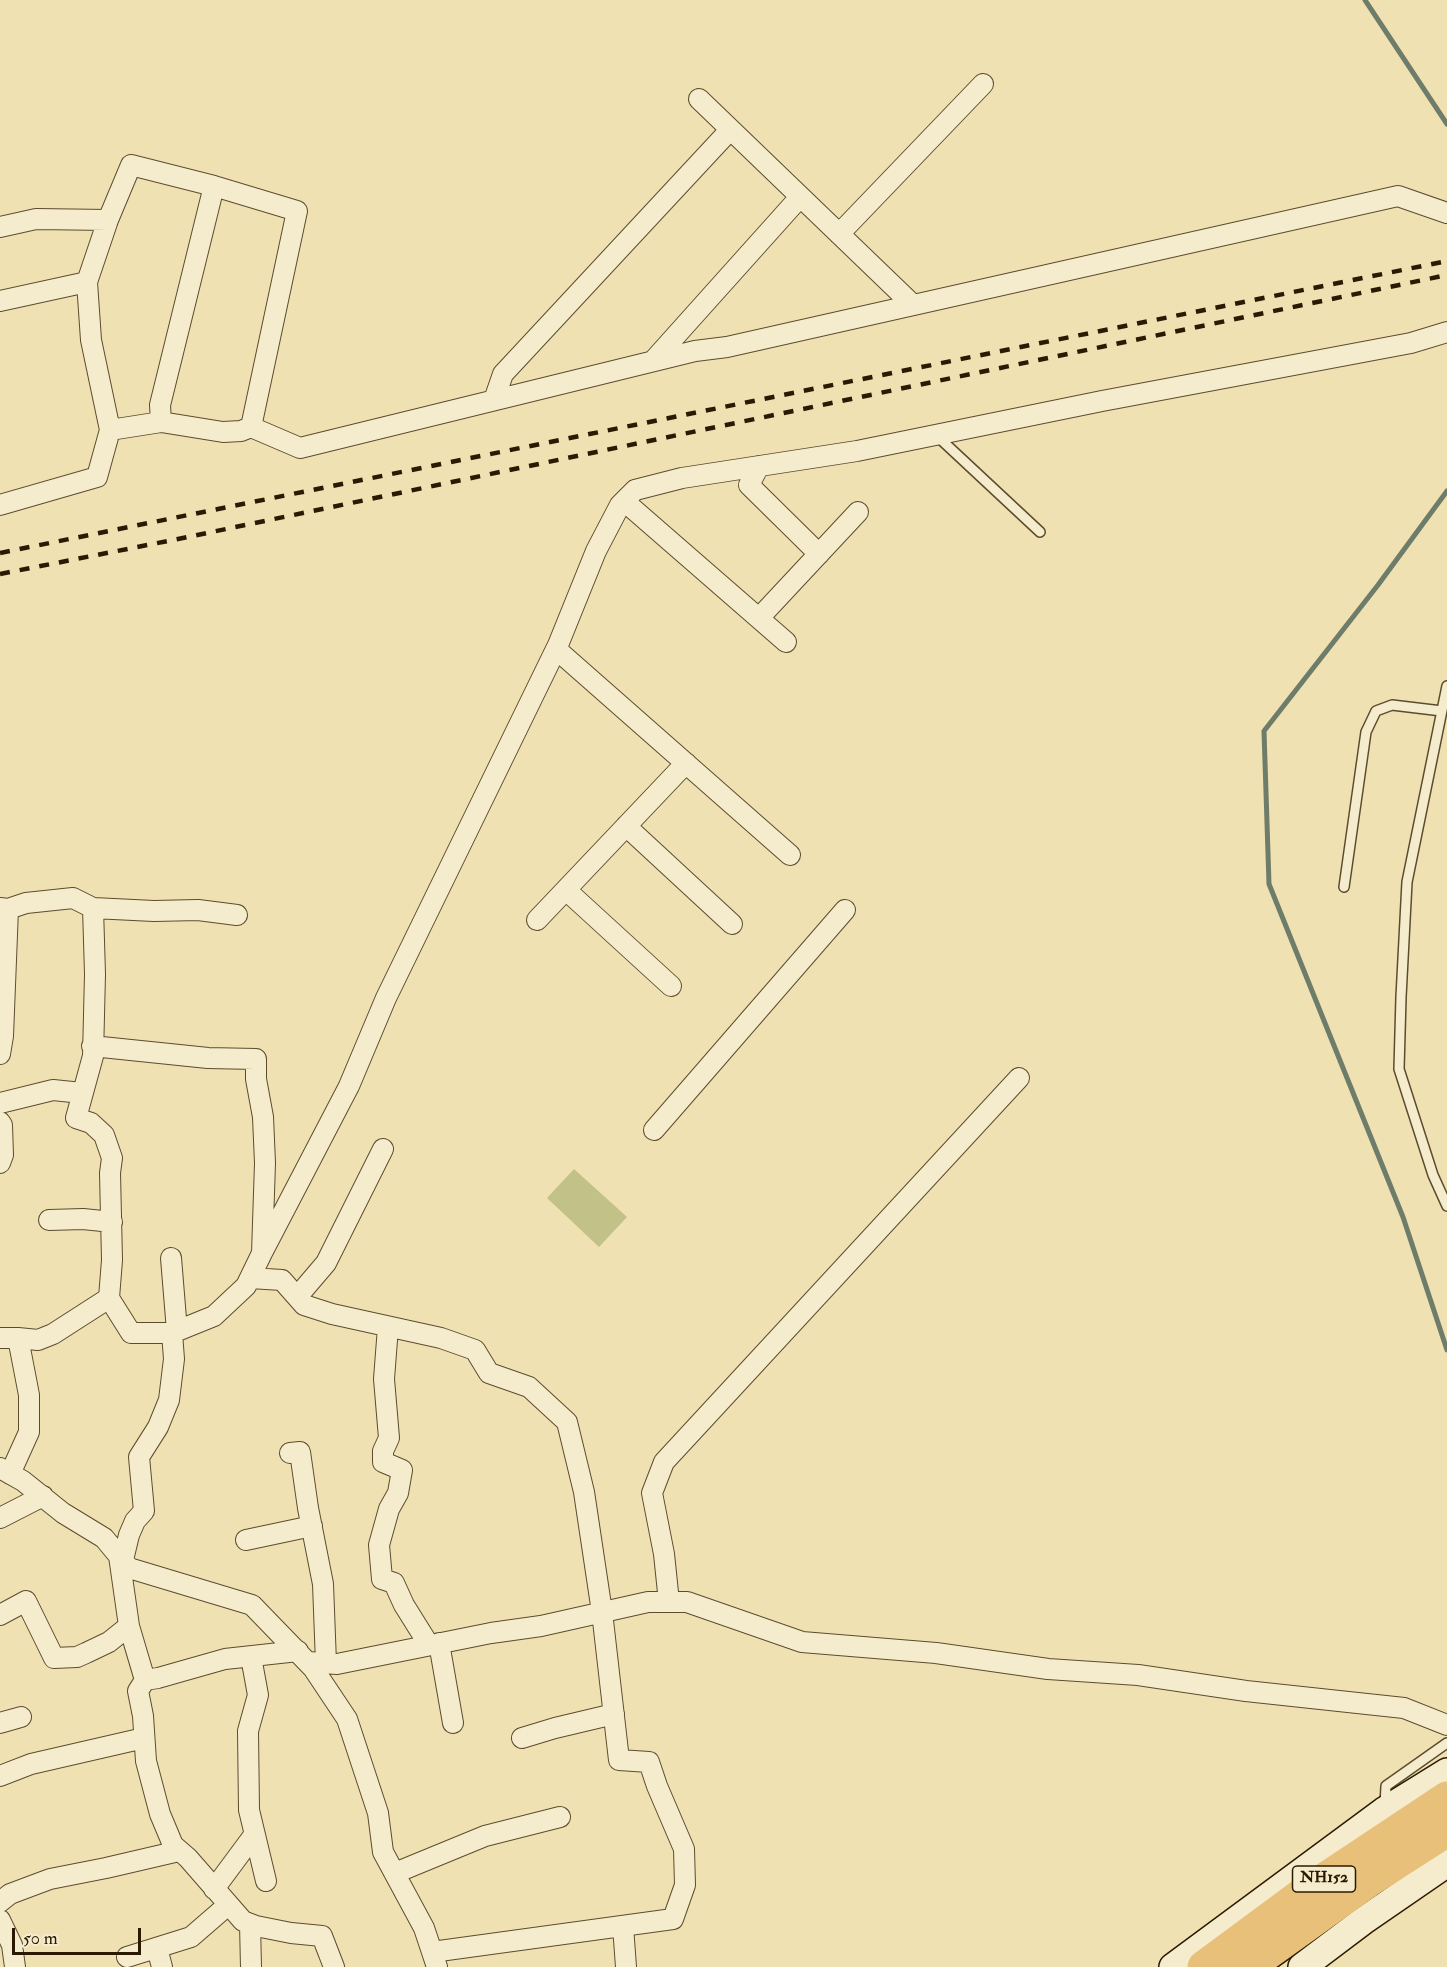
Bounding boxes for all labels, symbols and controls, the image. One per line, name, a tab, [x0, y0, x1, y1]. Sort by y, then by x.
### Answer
road number: NH152	[1292, 1866, 1356, 1892]
scale bar	[15, 1916, 144, 1954]
text: 50 m	[23, 1927, 58, 1950]

